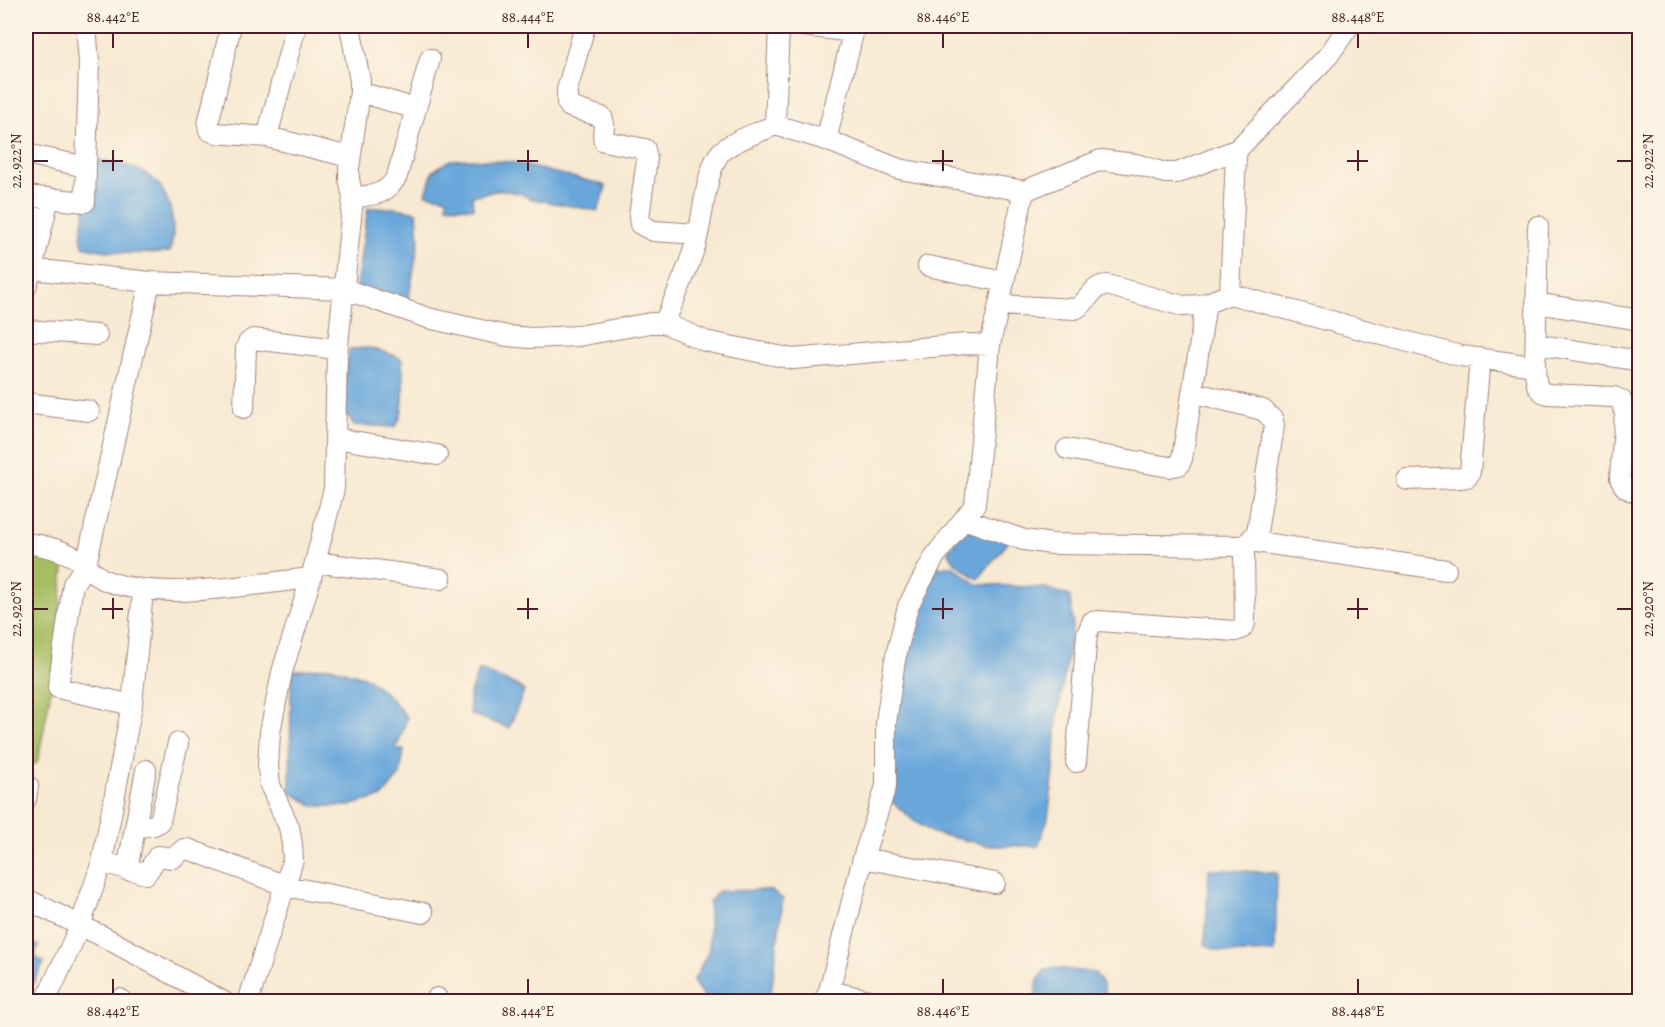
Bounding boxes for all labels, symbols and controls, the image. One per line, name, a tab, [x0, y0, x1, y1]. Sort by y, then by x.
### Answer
text: 88.442°E	[86, 7, 140, 27]
text: 88.444°E	[502, 7, 554, 27]
text: 88.446°E	[916, 7, 970, 27]
text: 88.448°E	[1331, 7, 1385, 27]
text: 22.922°N	[6, 133, 26, 189]
text: 22.922°N	[1638, 133, 1658, 189]
text: 22.920°N	[6, 581, 26, 637]
text: 22.920°N	[1638, 581, 1658, 637]
text: 88.442°E	[86, 1001, 140, 1021]
text: 88.444°E	[502, 1001, 554, 1021]
text: 88.446°E	[916, 1001, 970, 1021]
text: 88.448°E	[1331, 1001, 1385, 1021]

